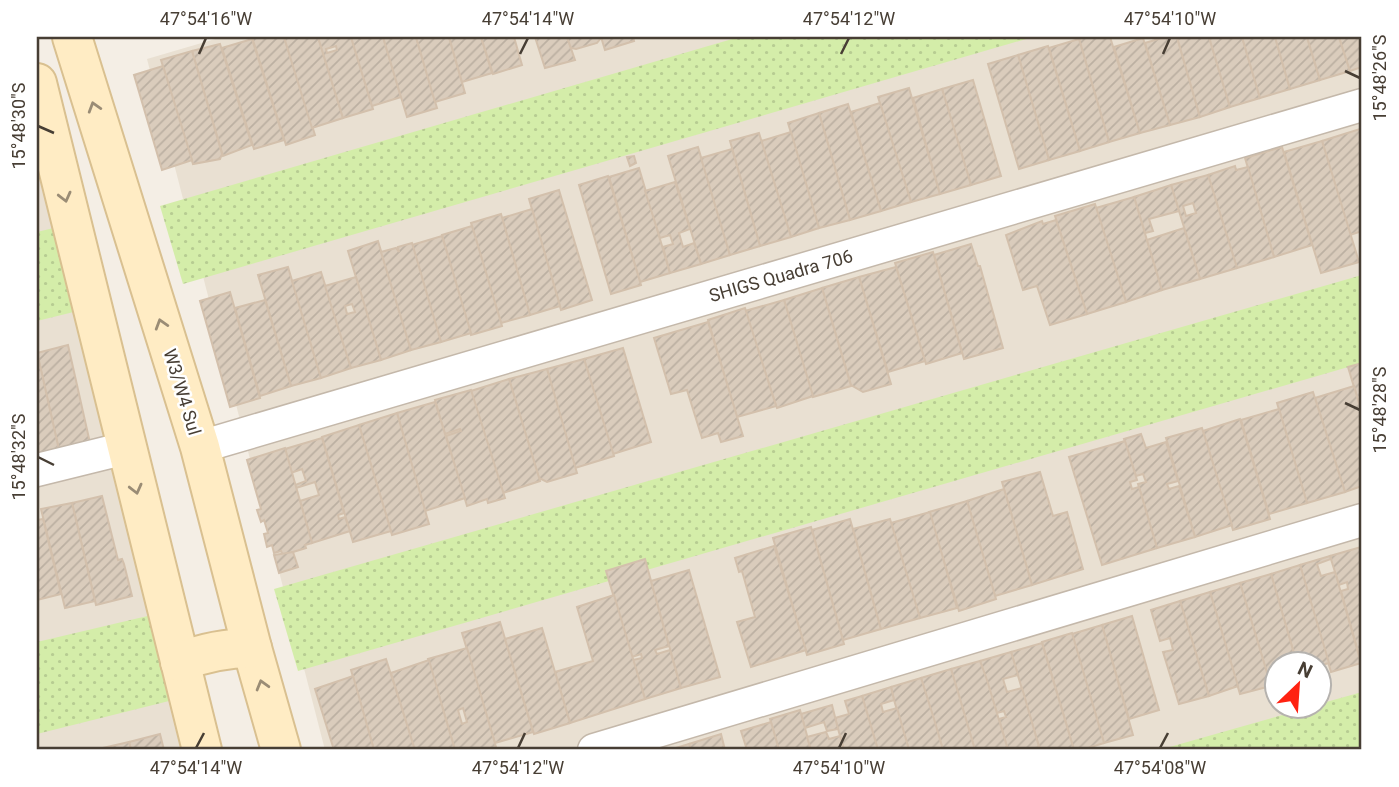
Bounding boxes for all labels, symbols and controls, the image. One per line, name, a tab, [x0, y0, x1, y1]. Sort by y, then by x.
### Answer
text: 47°54'16"W	[160, 8, 252, 29]
text: 47°54'14"W	[482, 8, 574, 29]
text: 47°54'12"W	[803, 8, 895, 29]
text: 47°54'10"W	[1124, 8, 1216, 29]
text: 15°48'26"S	[1369, 34, 1390, 122]
text: 15°48'30"S	[8, 82, 29, 170]
one-way arrow	[87, 101, 102, 113]
one-way arrow	[56, 191, 71, 203]
street label: SHIGS Quadra 706	[707, 245, 855, 306]
one-way arrow	[155, 318, 170, 330]
street label: W3/W4 Sul	[159, 346, 206, 438]
text: 15°48'28"S	[1369, 366, 1390, 454]
text: 15°48'32"S	[8, 413, 29, 501]
one-way arrow	[128, 483, 142, 495]
north arrow	[1262, 650, 1332, 720]
text: N	[1294, 657, 1316, 683]
one-way arrow	[256, 679, 271, 691]
text: 47°54'14"W	[150, 757, 242, 778]
text: 47°54'12"W	[472, 757, 564, 778]
text: 47°54'10"W	[793, 757, 885, 778]
text: 47°54'08"W	[1114, 757, 1206, 778]

